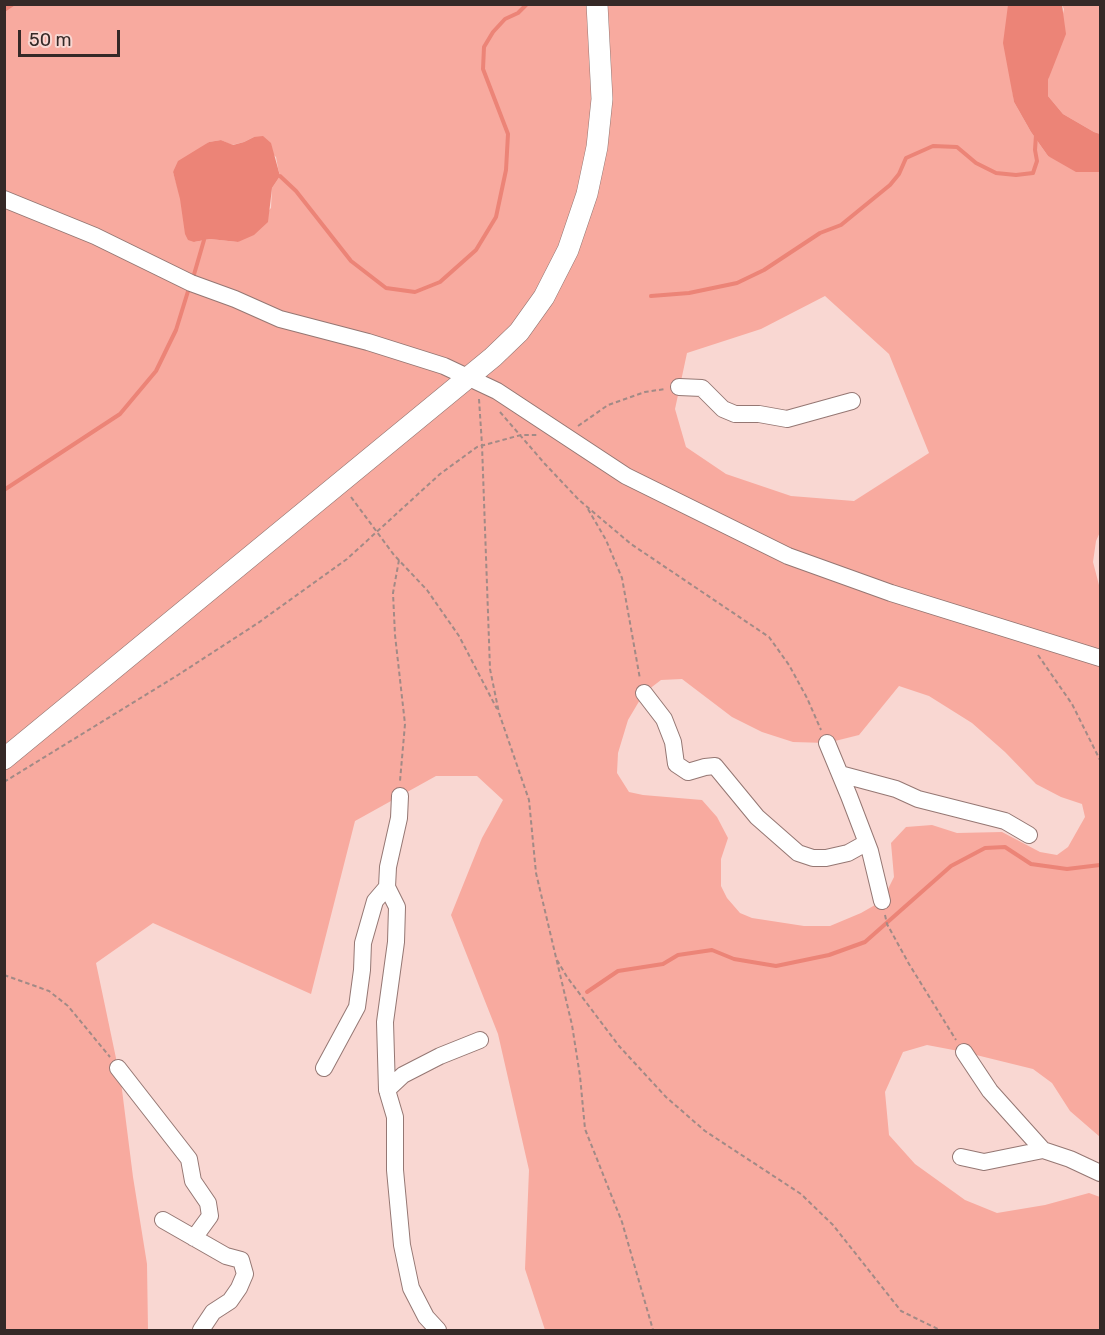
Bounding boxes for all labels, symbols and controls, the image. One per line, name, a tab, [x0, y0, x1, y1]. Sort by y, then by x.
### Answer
scale bar	[21, 18, 123, 56]
text: 50 m	[29, 29, 72, 51]

